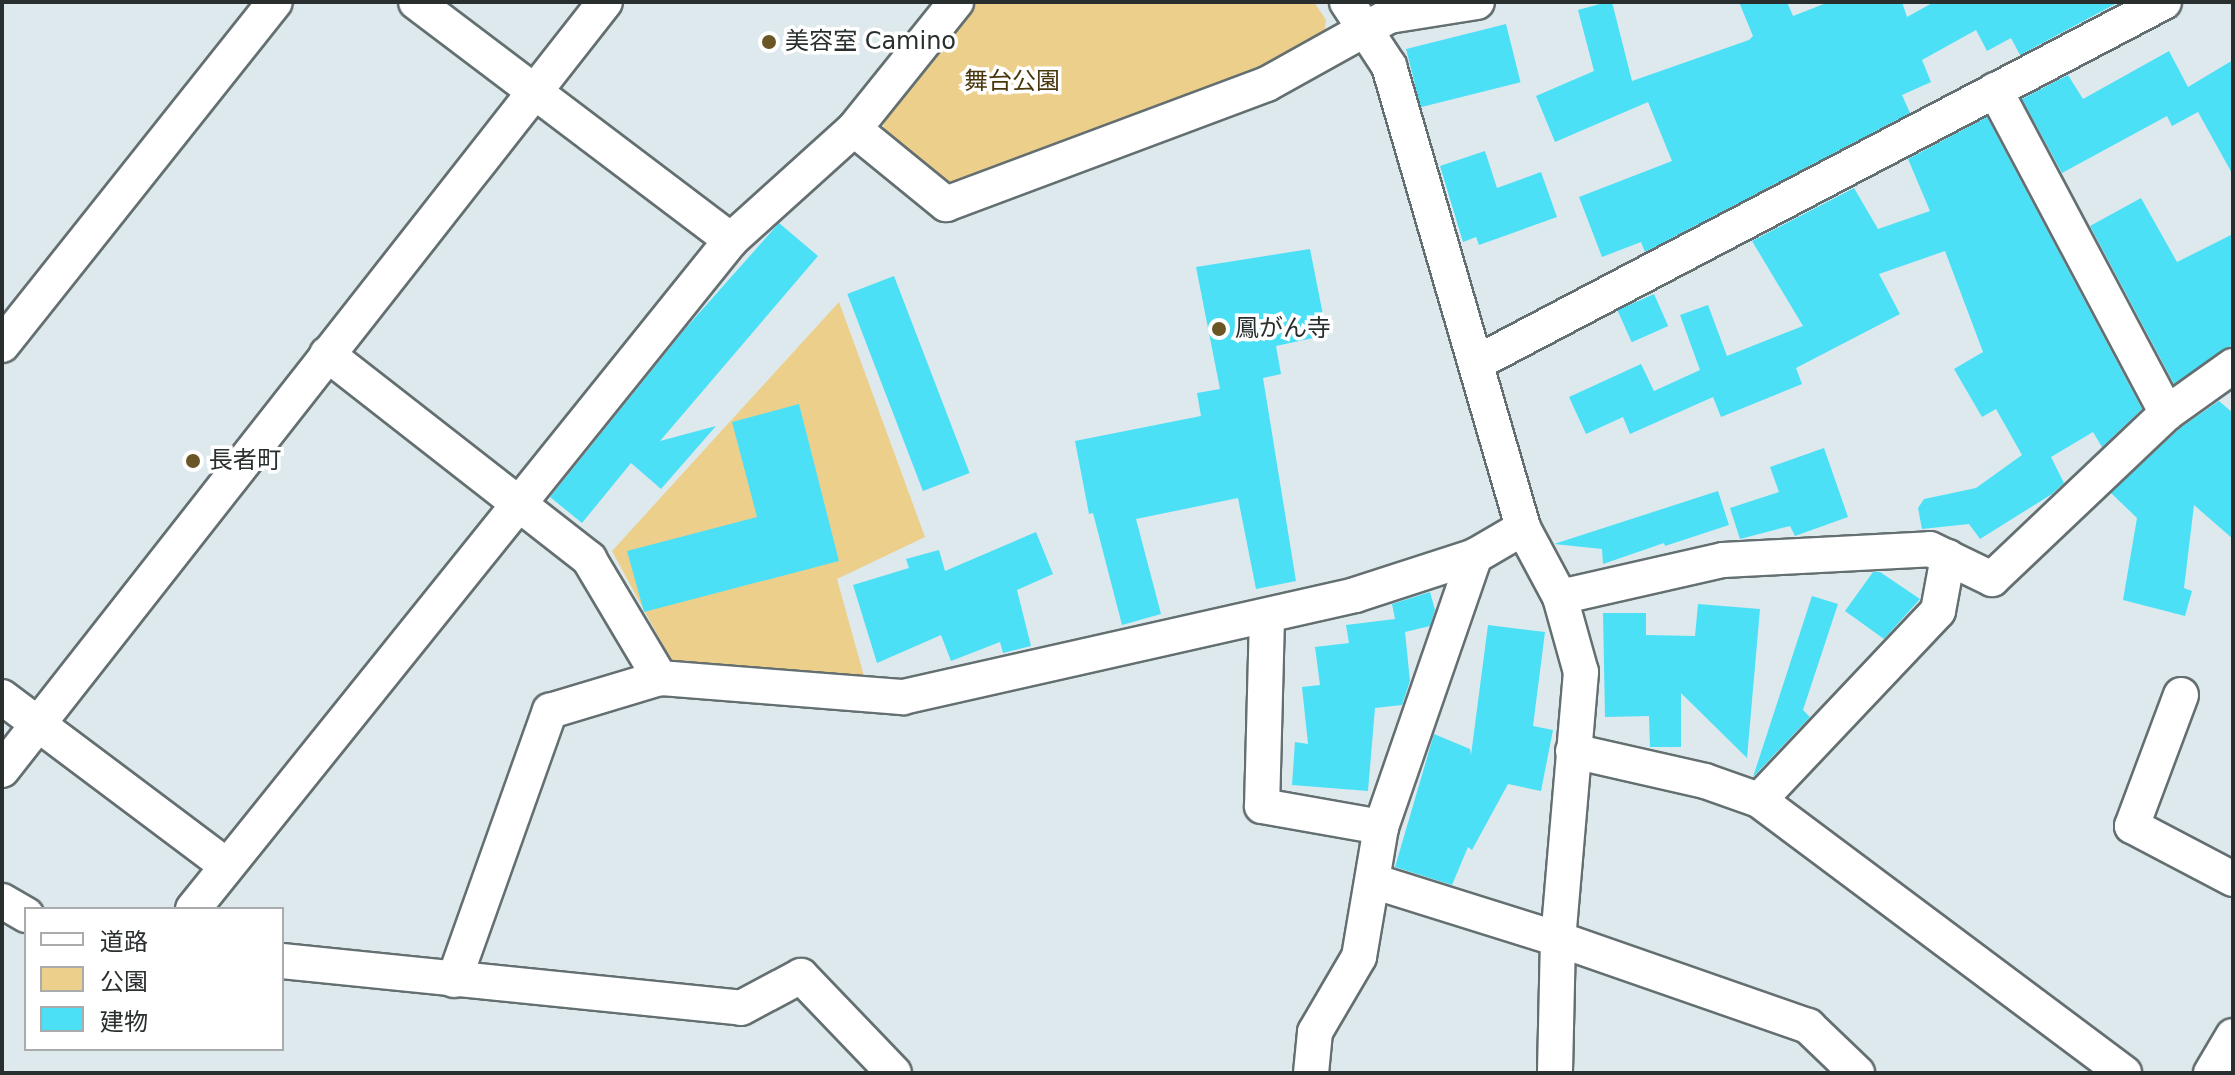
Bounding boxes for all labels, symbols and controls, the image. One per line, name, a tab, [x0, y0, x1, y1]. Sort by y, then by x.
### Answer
place label: 美容室 Camino	[785, 28, 956, 56]
marker: 美容室 Camino	[760, 33, 778, 51]
park label: 舞台公園	[964, 68, 1060, 96]
place label: 鳳がん寺	[1235, 315, 1331, 343]
marker: 鳳がん寺	[1210, 320, 1228, 338]
place label: 長者町	[209, 447, 281, 475]
marker: 長者町	[184, 452, 202, 470]
legend	[24, 907, 284, 1051]
text: 道路	[100, 928, 148, 956]
text: 公園	[100, 968, 148, 996]
text: 建物	[100, 1008, 148, 1036]

